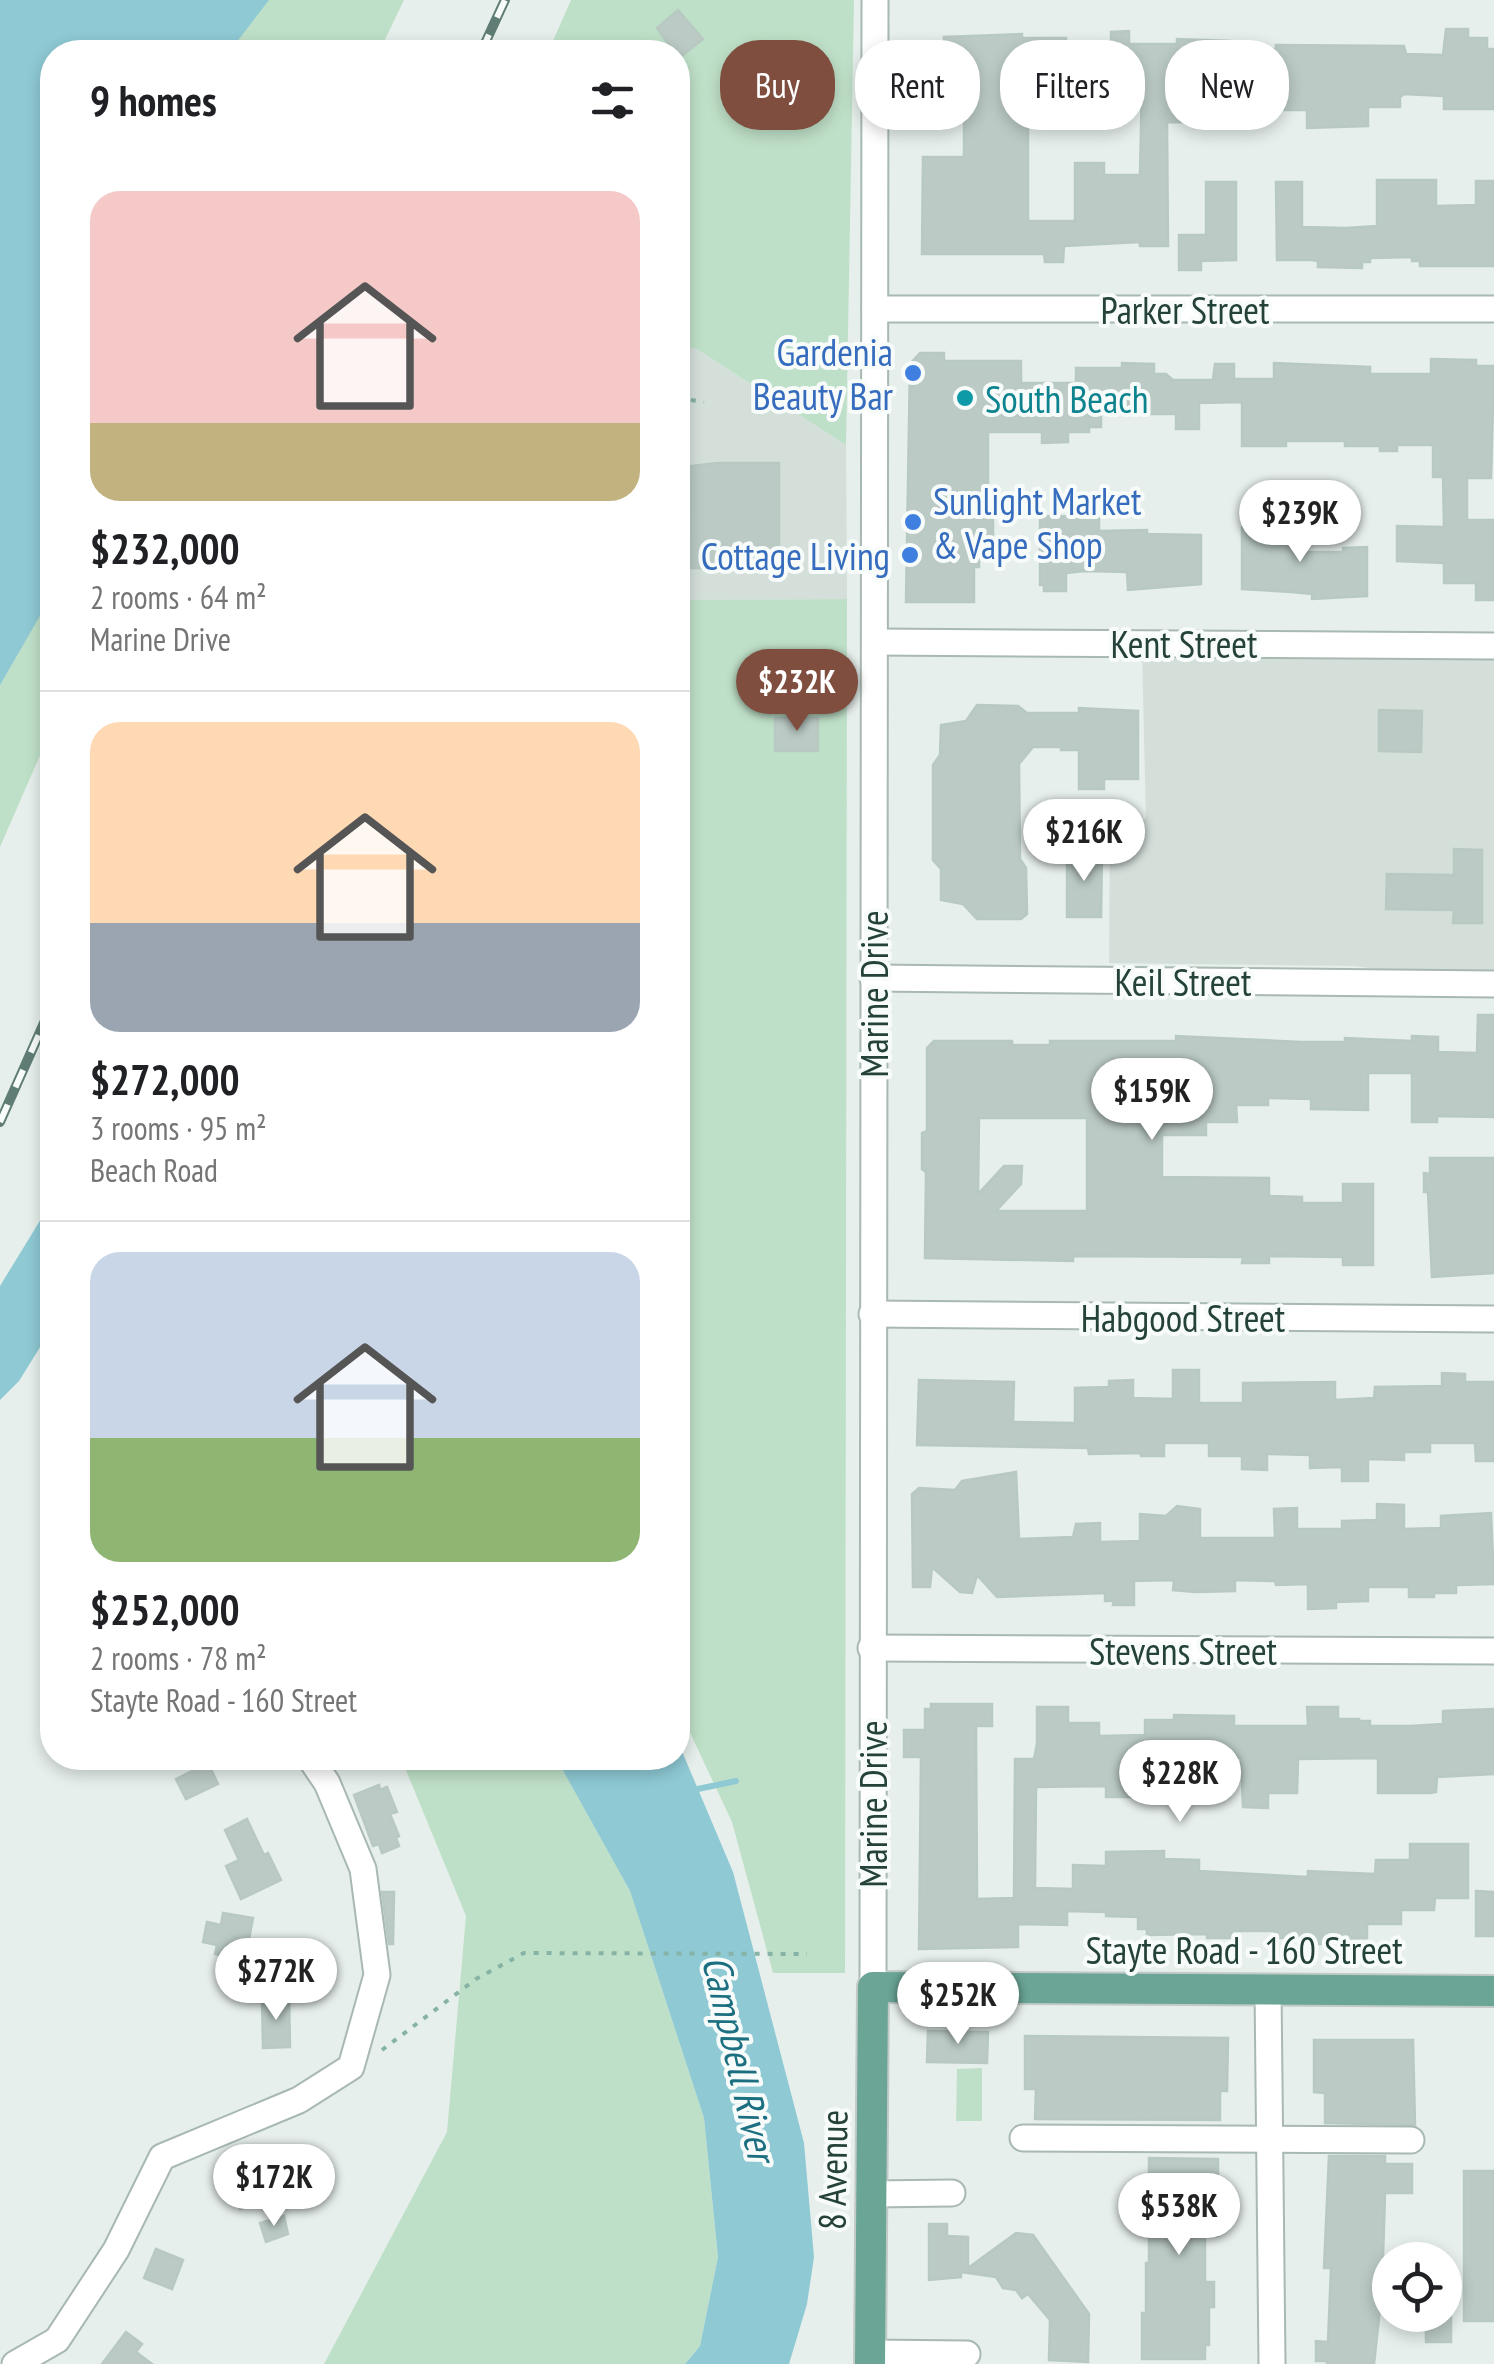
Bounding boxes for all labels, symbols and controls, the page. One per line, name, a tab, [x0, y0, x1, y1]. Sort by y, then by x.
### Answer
chip: Buy	[720, 40, 835, 130]
chip: Rent	[855, 40, 980, 130]
chip: Filters	[1000, 40, 1145, 130]
chip: New	[1165, 40, 1289, 130]
text: 9 homes	[90, 73, 217, 128]
icon: filters	[585, 73, 640, 128]
icon: home	[275, 256, 455, 436]
street label: Parker Street	[1101, 285, 1270, 334]
place label: Gardenia Beauty Bar	[753, 327, 894, 420]
marker: Gardenia Beauty Bar	[902, 362, 924, 384]
place label: South Beach	[985, 374, 1148, 423]
marker: South Beach	[954, 387, 976, 409]
place label: Sunlight Market & Vape Shop	[933, 476, 1142, 569]
pin: $239K	[1230, 480, 1370, 565]
text: $239K	[1261, 491, 1339, 533]
marker: Sunlight Market & Vape Shop	[902, 511, 924, 533]
text: $232,000	[90, 521, 240, 576]
place label: Cottage Living	[701, 531, 890, 580]
marker: Cottage Living	[899, 544, 921, 566]
text: 2 rooms · 64 m²	[90, 576, 267, 618]
text: Marine Drive	[90, 618, 231, 660]
street label: Kent Street	[1111, 619, 1258, 668]
pin: $232K	[727, 649, 867, 734]
text: $232K	[758, 660, 836, 702]
icon: home	[275, 787, 455, 967]
pin: $216K	[1014, 799, 1154, 884]
text: $216K	[1045, 810, 1123, 852]
street label: Marine Drive	[849, 910, 898, 1078]
street label: Keil Street	[1115, 957, 1252, 1006]
text: $272,000	[90, 1052, 240, 1107]
pin: $159K	[1082, 1058, 1222, 1143]
text: $159K	[1113, 1069, 1191, 1111]
text: 3 rooms · 95 m²	[90, 1107, 267, 1149]
text: Beach Road	[90, 1149, 218, 1191]
street label: Habgood Street	[1081, 1293, 1286, 1342]
icon: home	[275, 1317, 455, 1497]
text: $252,000	[90, 1582, 240, 1637]
street label: Stevens Street	[1089, 1626, 1278, 1675]
text: 2 rooms · 78 m²	[90, 1637, 267, 1679]
text: Stayte Road - 160 Street	[90, 1679, 357, 1721]
street label: Marine Drive	[848, 1720, 897, 1888]
pin: $228K	[1110, 1740, 1250, 1825]
text: $228K	[1141, 1751, 1219, 1793]
street label: Stayte Road - 160 Street	[1085, 1925, 1403, 1974]
pin: $272K	[206, 1938, 346, 2023]
text: $272K	[237, 1949, 315, 1991]
water label: Campbell River	[691, 1950, 790, 2171]
pin: $252K	[888, 1962, 1028, 2047]
text: $252K	[919, 1973, 997, 2015]
street label: 8 Avenue	[806, 2109, 858, 2231]
pin: $172K	[204, 2144, 344, 2229]
text: $172K	[235, 2155, 313, 2197]
pin: $538K	[1109, 2173, 1249, 2258]
text: $538K	[1140, 2184, 1218, 2226]
map controls	[1372, 2242, 1462, 2332]
button: locate	[1372, 2242, 1462, 2332]

